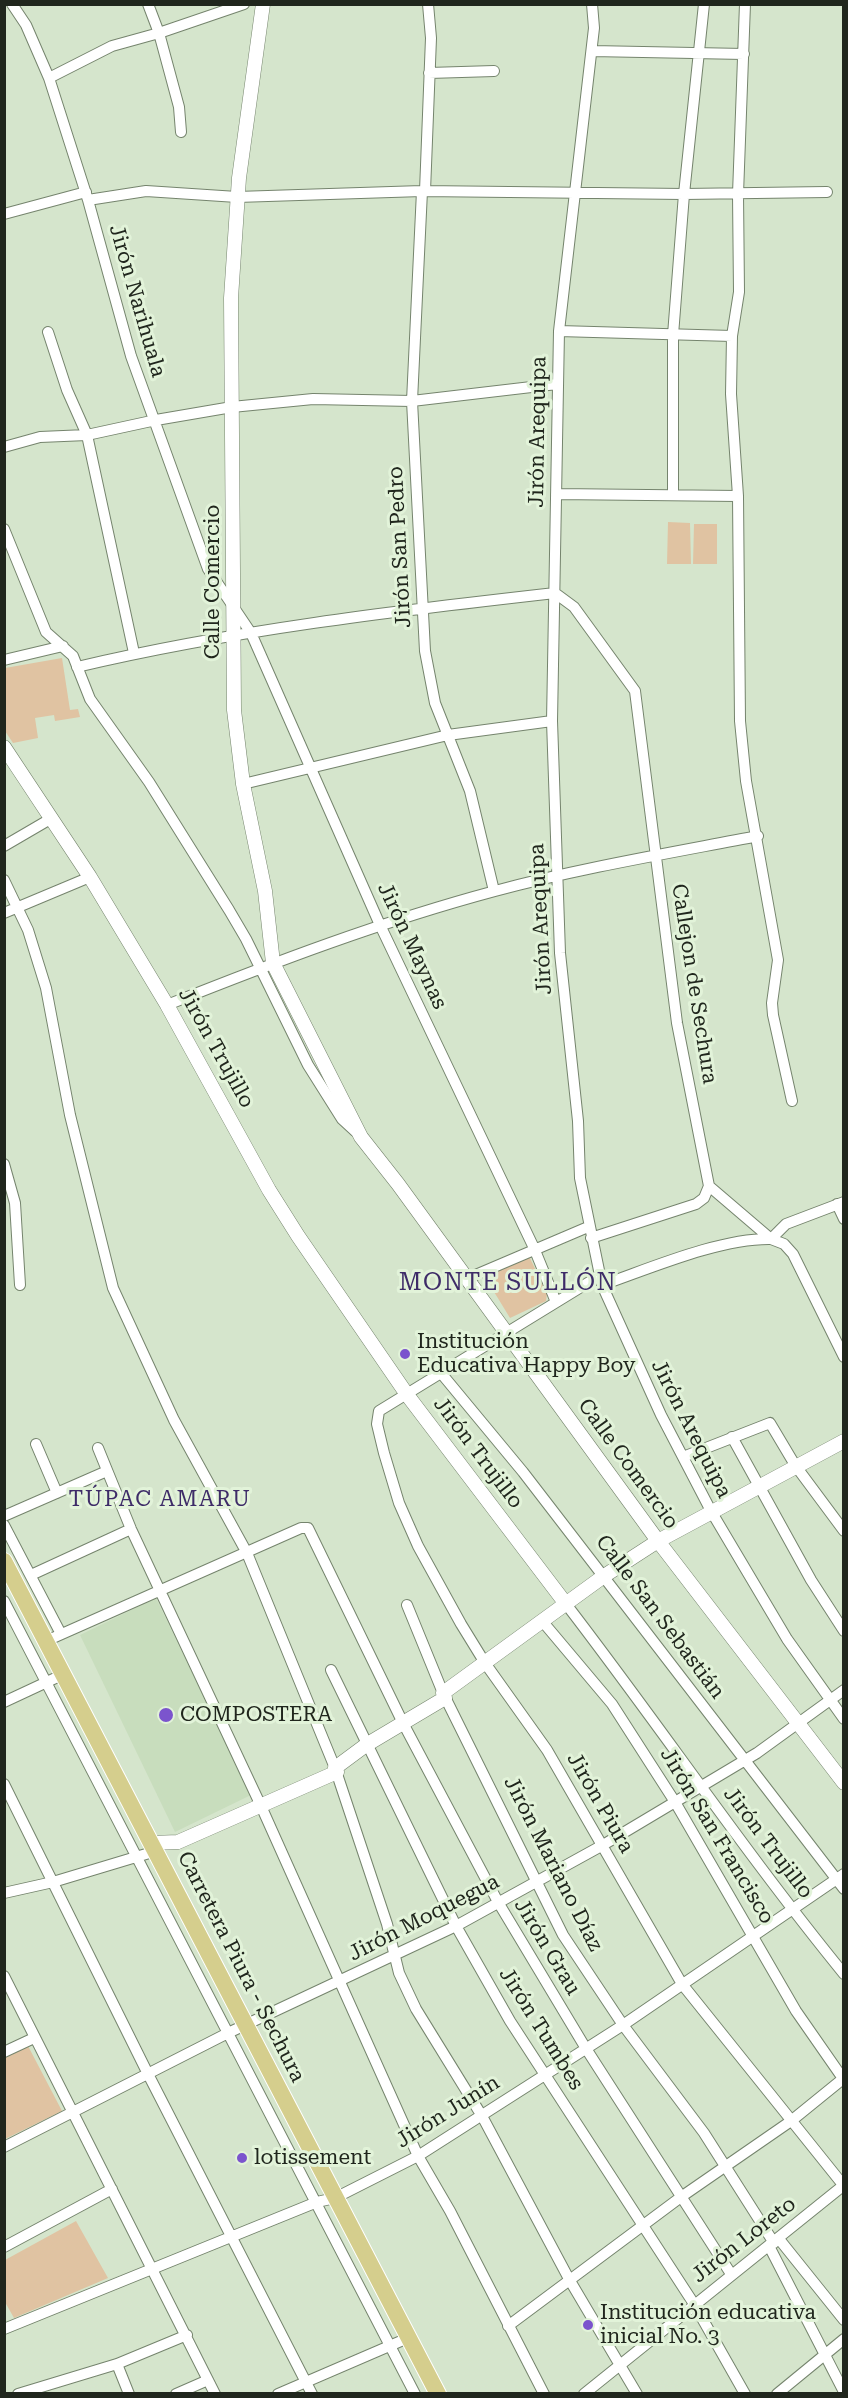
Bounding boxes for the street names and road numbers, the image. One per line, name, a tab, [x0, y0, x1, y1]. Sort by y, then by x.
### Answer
street label: Jirón Narihuala	[103, 222, 171, 380]
street label: Jirón Arequipa	[524, 356, 552, 508]
street label: Jirón San Pedro	[383, 466, 417, 628]
street label: Calle Comercio	[200, 505, 226, 659]
street label: Jirón Arequipa	[524, 843, 558, 995]
street label: Jirón Maynas	[372, 879, 452, 1013]
street label: Callejon de Sechura	[666, 882, 722, 1086]
street label: Jirón Trujillo	[173, 984, 259, 1112]
street label: Jirón Arequipa	[645, 1356, 737, 1502]
street label: Jirón Trujillo	[428, 1392, 528, 1514]
street label: Calle Comercio	[572, 1394, 684, 1534]
street label: Calle San Sebastián	[590, 1530, 730, 1704]
street label: Jirón San Francisco	[654, 1743, 780, 1929]
street label: Jirón Piura	[561, 1748, 639, 1858]
street label: Jirón Mariano Díaz	[498, 1772, 608, 1956]
street label: Jirón Trujillo	[718, 1782, 818, 1904]
street label: Carretera Piura - Sechura	[172, 1848, 310, 2086]
street label: Jirón Moquegua	[344, 1869, 504, 1967]
street label: Jirón Grau	[508, 1894, 586, 2000]
street label: Jirón Tumbes	[493, 1963, 589, 2095]
street label: Jirón Junín	[392, 2070, 504, 2154]
street label: Jirón Loreto	[687, 2192, 801, 2288]

